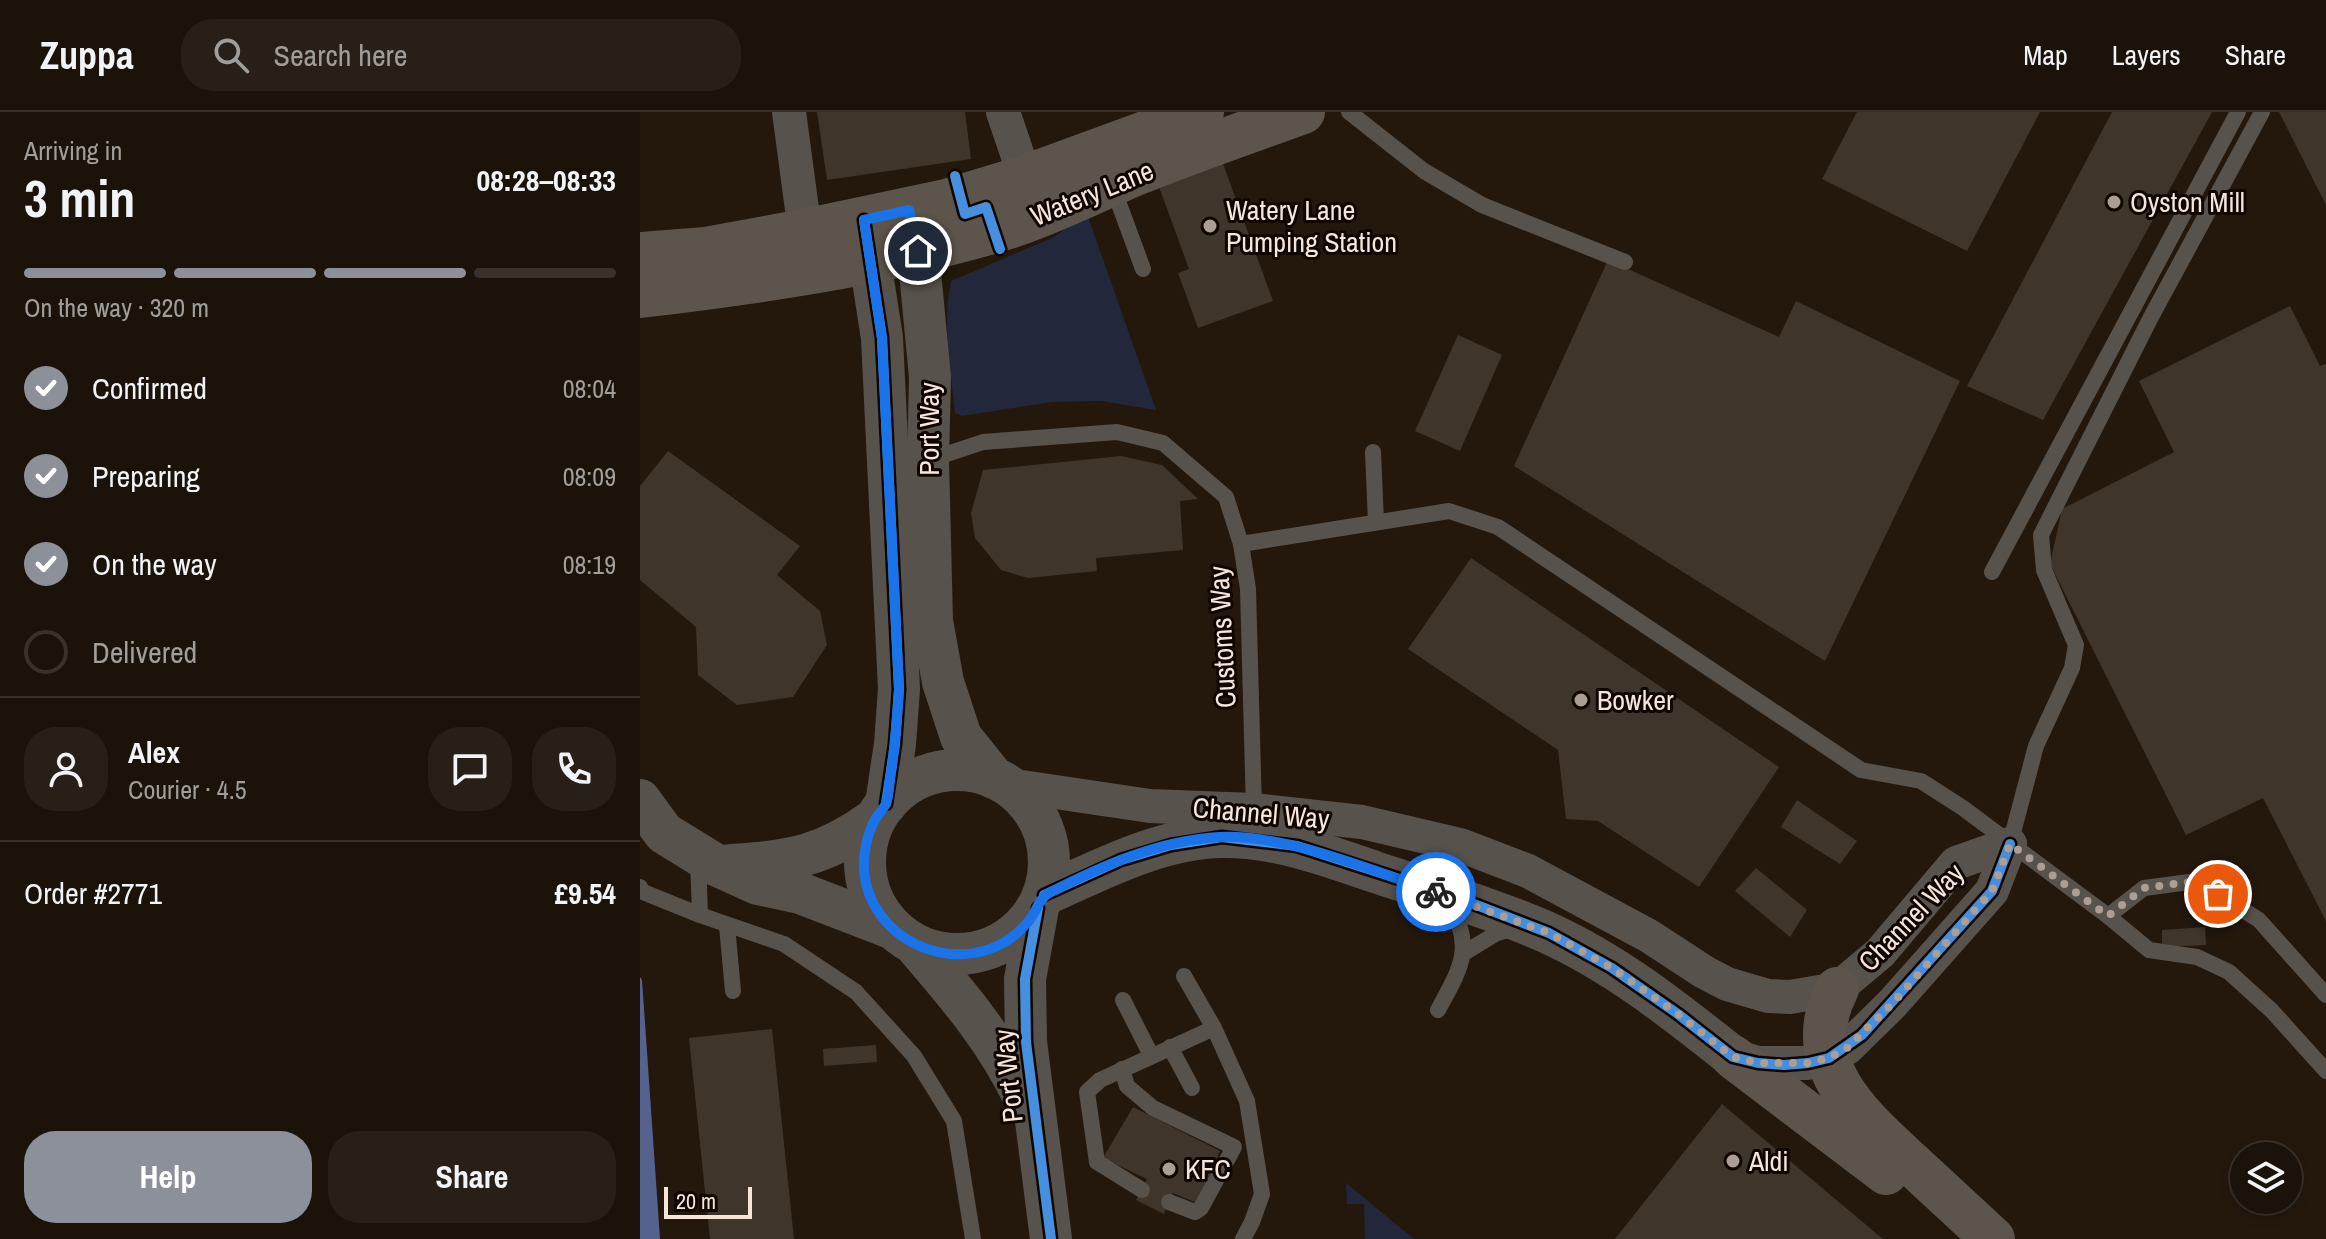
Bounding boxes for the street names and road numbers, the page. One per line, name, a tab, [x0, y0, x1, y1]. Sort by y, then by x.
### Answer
street label: Watery Lane	[1025, 151, 1159, 235]
street label: Port Way	[910, 382, 948, 476]
street label: Customs Way	[1199, 565, 1245, 709]
street label: Channel Way	[1191, 788, 1331, 838]
street label: Channel Way	[1850, 854, 1973, 979]
street label: Port Way	[984, 1027, 1032, 1125]

